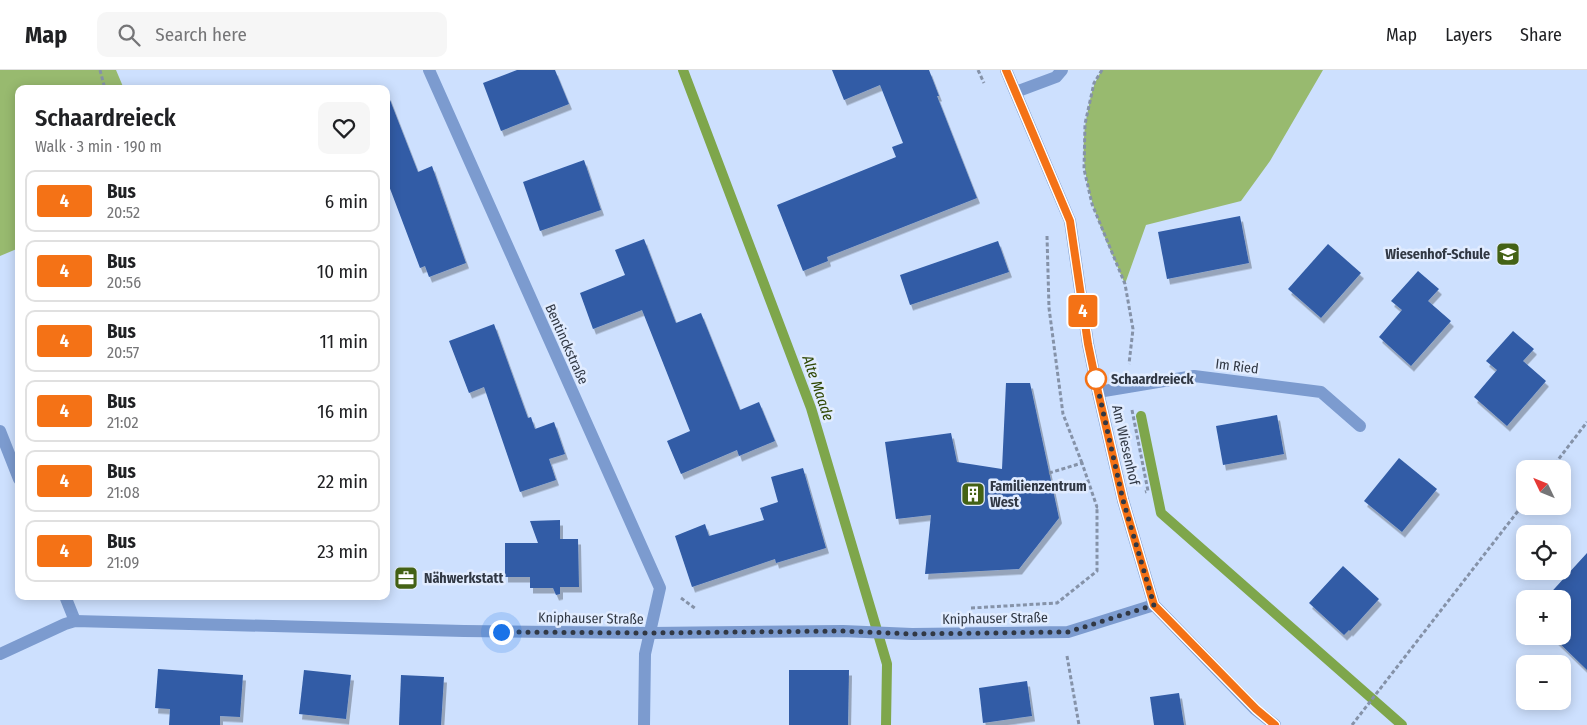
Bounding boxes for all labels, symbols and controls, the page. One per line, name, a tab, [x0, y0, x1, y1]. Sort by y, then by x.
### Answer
search box	[97, 12, 447, 57]
text: Map	[25, 21, 67, 49]
icon: search	[115, 21, 143, 49]
text: Search here	[155, 23, 247, 46]
text: Map	[1386, 24, 1417, 46]
text: Layers	[1445, 24, 1492, 46]
text: Share	[1520, 24, 1562, 46]
button: heart	[318, 102, 370, 154]
text: Schaardreieck	[35, 104, 176, 132]
text: Walk · 3 min · 190 m	[35, 137, 162, 156]
text: Bus	[107, 180, 136, 203]
text: 4	[60, 190, 69, 212]
text: 6 min	[325, 190, 368, 213]
text: 20:52	[107, 203, 140, 222]
school or university icon: Wiesenhof-Schule	[1495, 241, 1521, 267]
place label: Wiesenhof-Schule	[1385, 246, 1490, 263]
text: Bus	[107, 250, 136, 273]
text: 4	[60, 260, 69, 282]
text: 10 min	[317, 260, 368, 283]
text: 20:56	[107, 273, 141, 292]
line badge: 4	[1067, 295, 1099, 327]
text: 4	[1078, 300, 1088, 322]
street label: Bentinckstraße	[541, 301, 592, 387]
text: Bus	[107, 320, 136, 343]
text: 4	[60, 330, 69, 352]
text: 11 min	[320, 330, 368, 353]
text: 20:57	[107, 343, 139, 362]
water label: Alte Maade	[798, 352, 838, 423]
street label: Im Ried	[1214, 355, 1259, 378]
marker: Schaardreieck	[1085, 368, 1107, 390]
place label: Schaardreieck	[1111, 371, 1195, 388]
text: Bus	[107, 390, 136, 413]
text: 4	[60, 400, 69, 422]
text: 16 min	[317, 400, 368, 423]
street label: Am Wiesenhof	[1108, 403, 1143, 488]
text: 21:02	[107, 413, 139, 432]
text: Bus	[107, 460, 136, 483]
north arrow	[1516, 460, 1571, 515]
map controls	[1516, 460, 1571, 710]
text: 4	[60, 470, 69, 492]
text: 22 min	[317, 470, 368, 493]
place label: Familienzentrum West	[990, 478, 1087, 511]
building icon: Familienzentrum West	[960, 481, 986, 507]
text: 21:08	[107, 483, 140, 502]
button: locate	[1516, 525, 1571, 580]
text: Bus	[107, 530, 136, 553]
text: 4	[60, 540, 69, 562]
text: 23 min	[317, 540, 368, 563]
text: 21:09	[107, 553, 139, 572]
office icon: Nähwerkstatt	[393, 565, 419, 591]
place label: Nähwerkstatt	[424, 570, 504, 587]
button: +	[1516, 590, 1571, 645]
street label: Kniphauser Straße	[538, 609, 644, 628]
street label: Kniphauser Straße	[942, 609, 1048, 628]
your location	[489, 620, 514, 645]
button: −	[1516, 655, 1571, 710]

